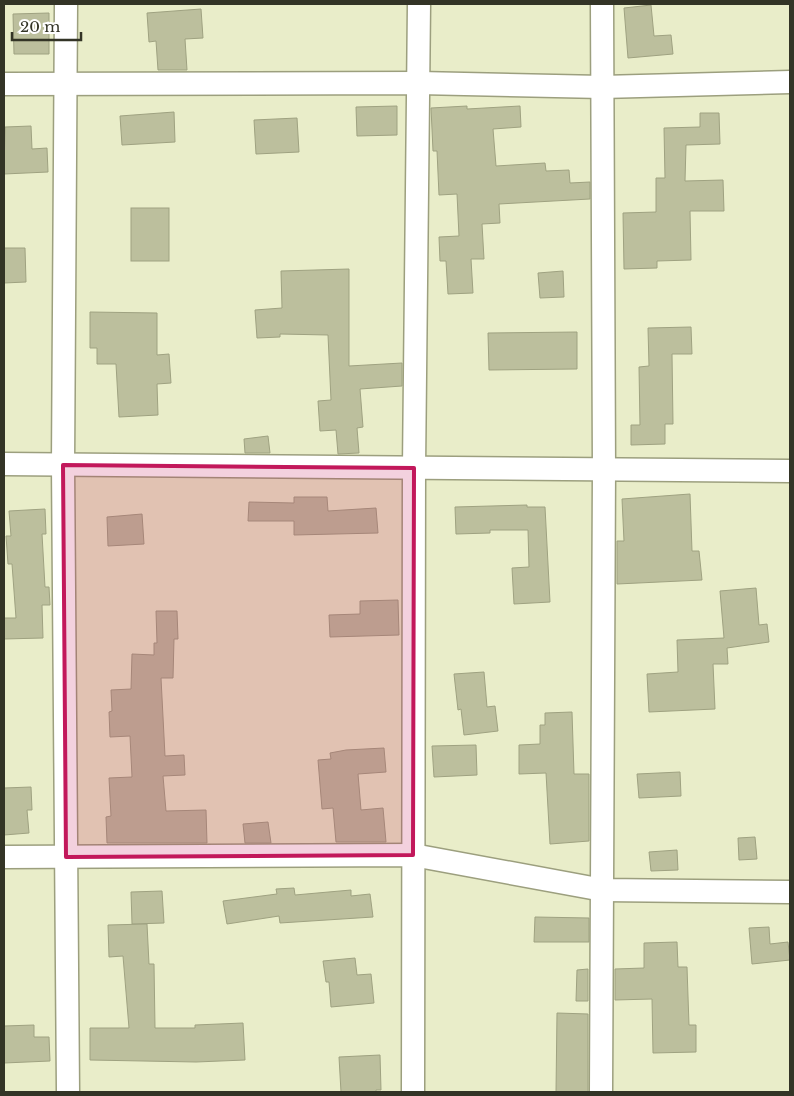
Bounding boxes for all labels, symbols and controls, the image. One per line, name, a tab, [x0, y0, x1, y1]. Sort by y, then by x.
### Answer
scale bar	[12, 10, 81, 42]
text: 20 m	[20, 17, 60, 36]

